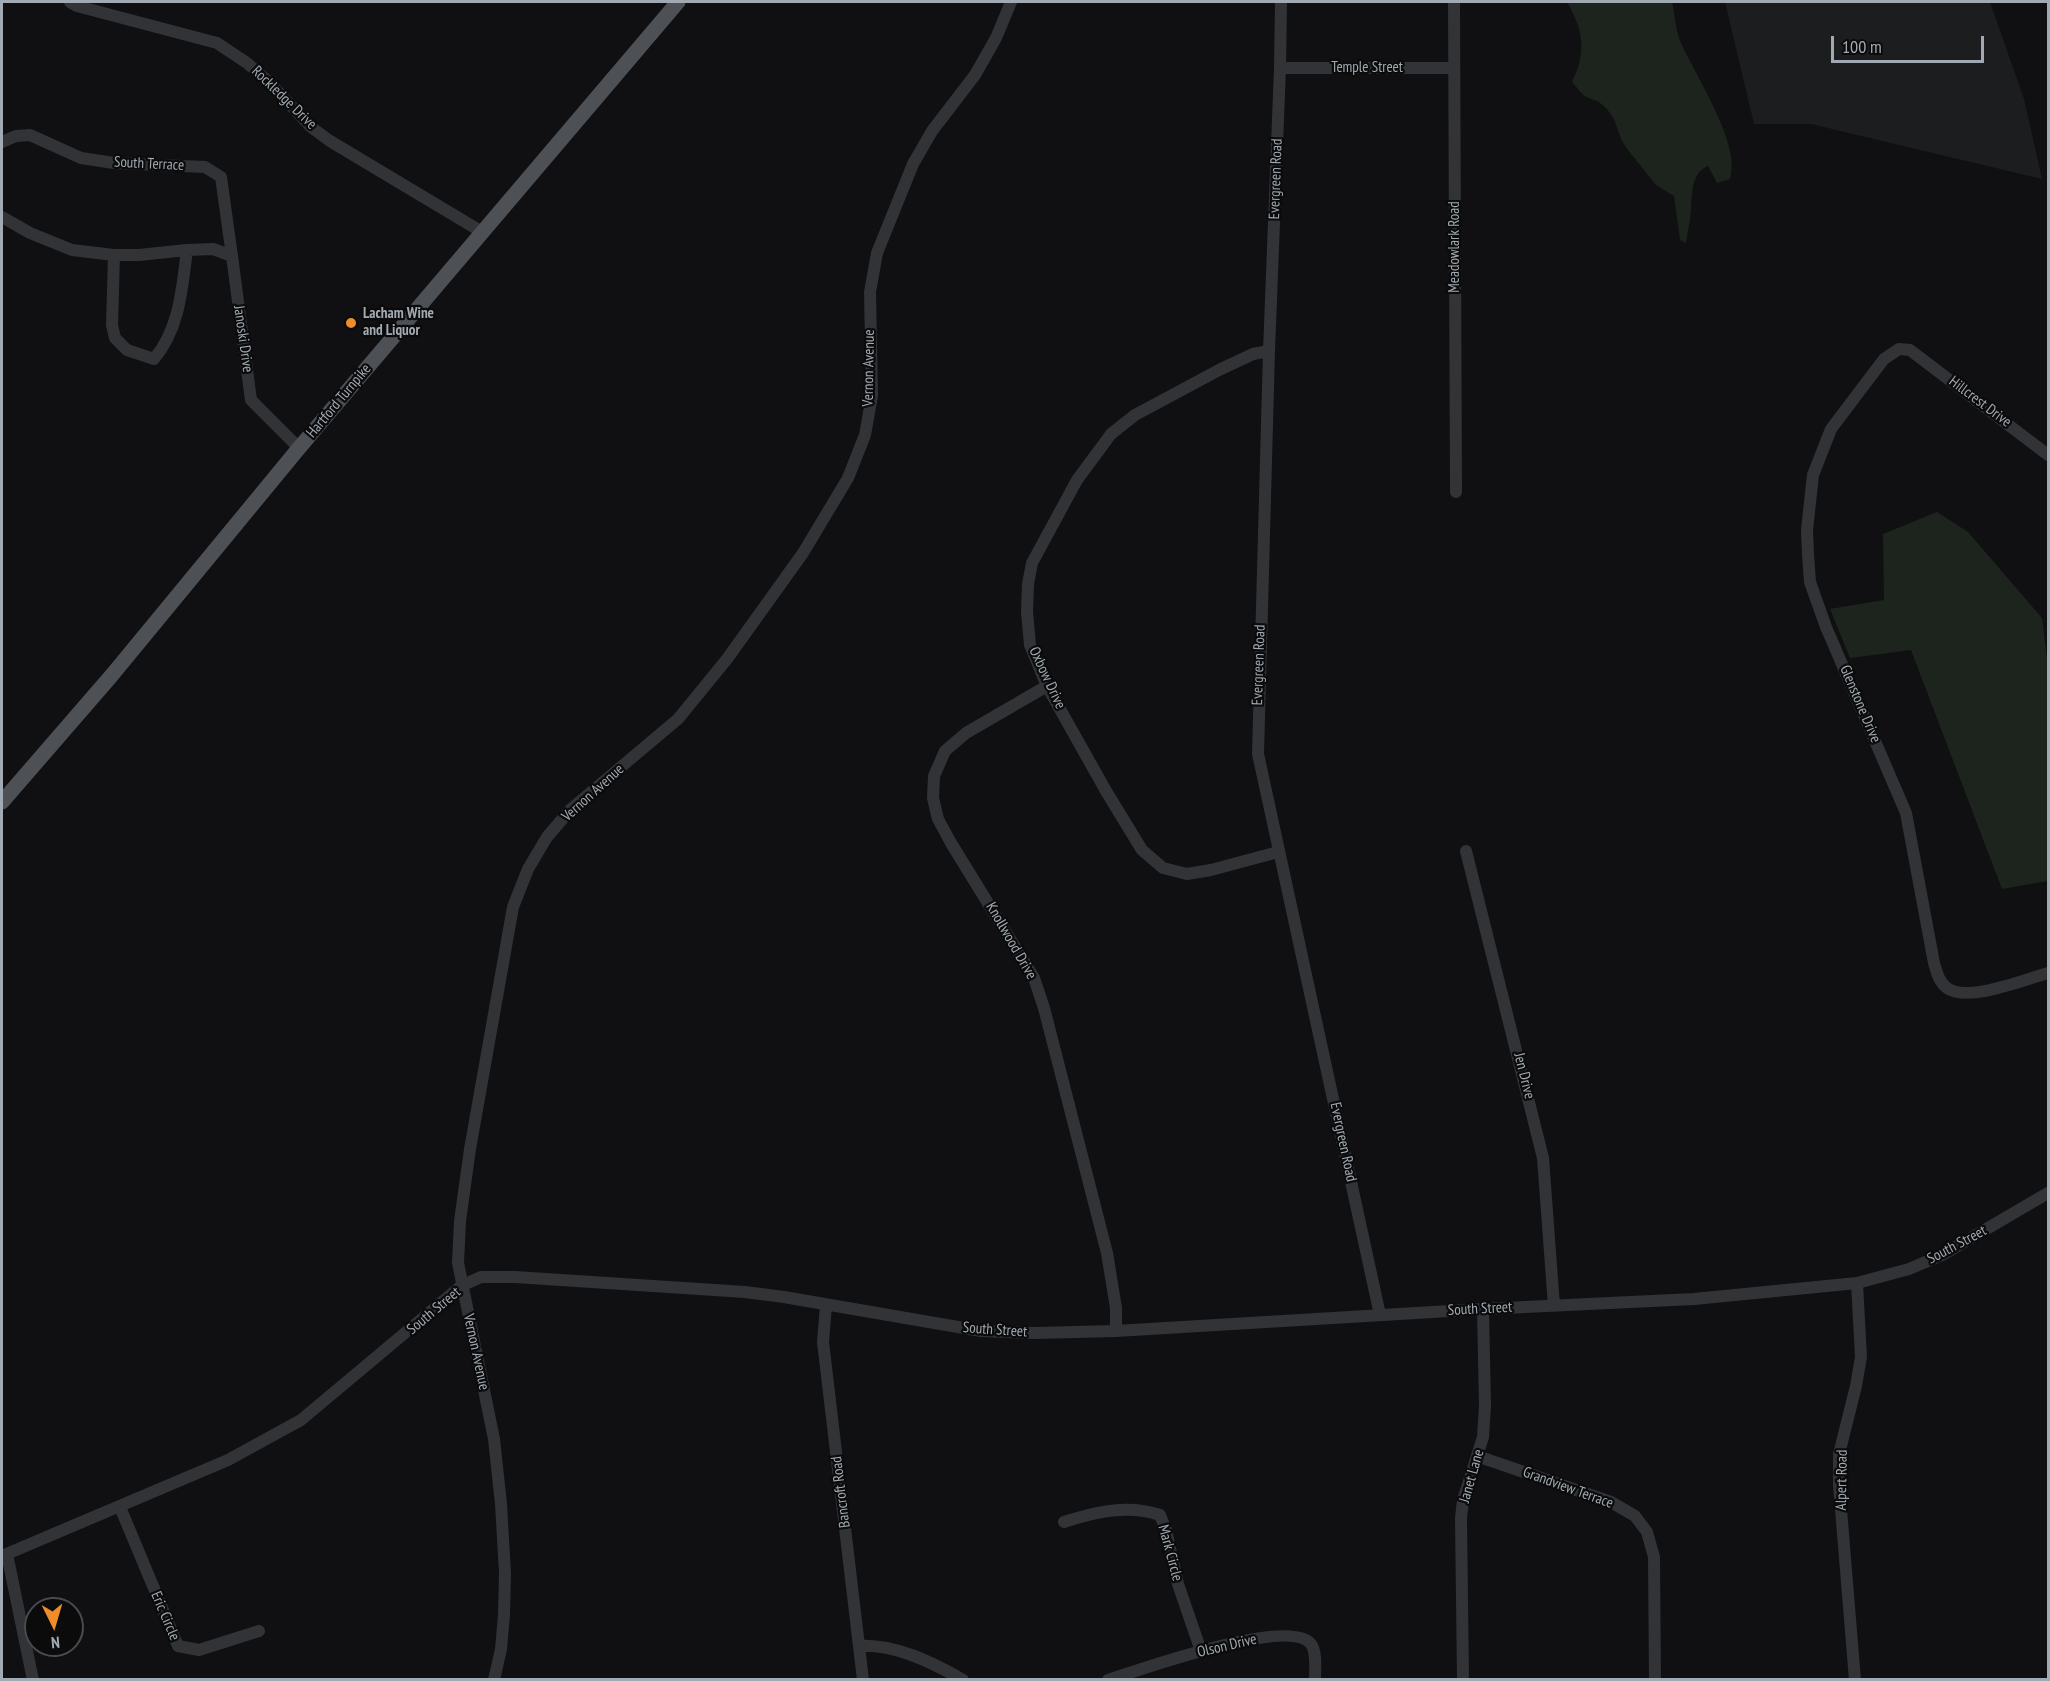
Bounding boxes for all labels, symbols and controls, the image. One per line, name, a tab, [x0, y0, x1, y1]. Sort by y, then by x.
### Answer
scale bar	[1834, 24, 1987, 62]
text: 100 m	[1842, 35, 1882, 58]
street label: Temple Street	[1331, 59, 1403, 77]
street label: Rockledge Drive	[248, 63, 320, 133]
street label: Evergreen Road	[1266, 138, 1286, 220]
street label: South Terrace	[113, 153, 185, 175]
street label: Meadowlark Road	[1446, 201, 1464, 293]
street label: Janoski Drive	[229, 304, 257, 374]
place label: Lacham Wine and Liquor	[363, 305, 434, 340]
marker: Lacham Wine and Liquor	[344, 316, 358, 330]
street label: Vernon Avenue	[859, 329, 879, 407]
street label: Hartford Turnpike	[303, 360, 375, 442]
street label: Hillcrest Drive	[1945, 373, 2015, 431]
street label: Evergreen Road	[1249, 624, 1269, 706]
street label: Oxbow Drive	[1025, 644, 1069, 712]
street label: Glenstone Drive	[1836, 663, 1884, 745]
street label: Vernon Avenue	[558, 760, 628, 826]
street label: Knollwood Drive	[982, 899, 1040, 983]
street label: Jen Drive	[1510, 1051, 1538, 1101]
street label: Evergreen Road	[1326, 1101, 1360, 1183]
street label: South Street	[1924, 1222, 1990, 1268]
street label: South Street	[404, 1283, 464, 1339]
street label: South Street	[1447, 1298, 1513, 1320]
street label: Vernon Avenue	[459, 1312, 493, 1392]
street label: South Street	[962, 1319, 1028, 1341]
street label: Janet Lane	[1456, 1447, 1488, 1505]
street label: Alpert Road	[1832, 1450, 1852, 1510]
street label: Bancroft Road	[828, 1455, 854, 1529]
street label: Grandview Terrace	[1520, 1463, 1616, 1513]
street label: Mark Circle	[1154, 1523, 1186, 1583]
street label: Eric Circle	[147, 1589, 183, 1643]
north arrow	[24, 1597, 84, 1657]
street label: Olson Drive	[1196, 1630, 1258, 1662]
text: N	[50, 1633, 61, 1653]

